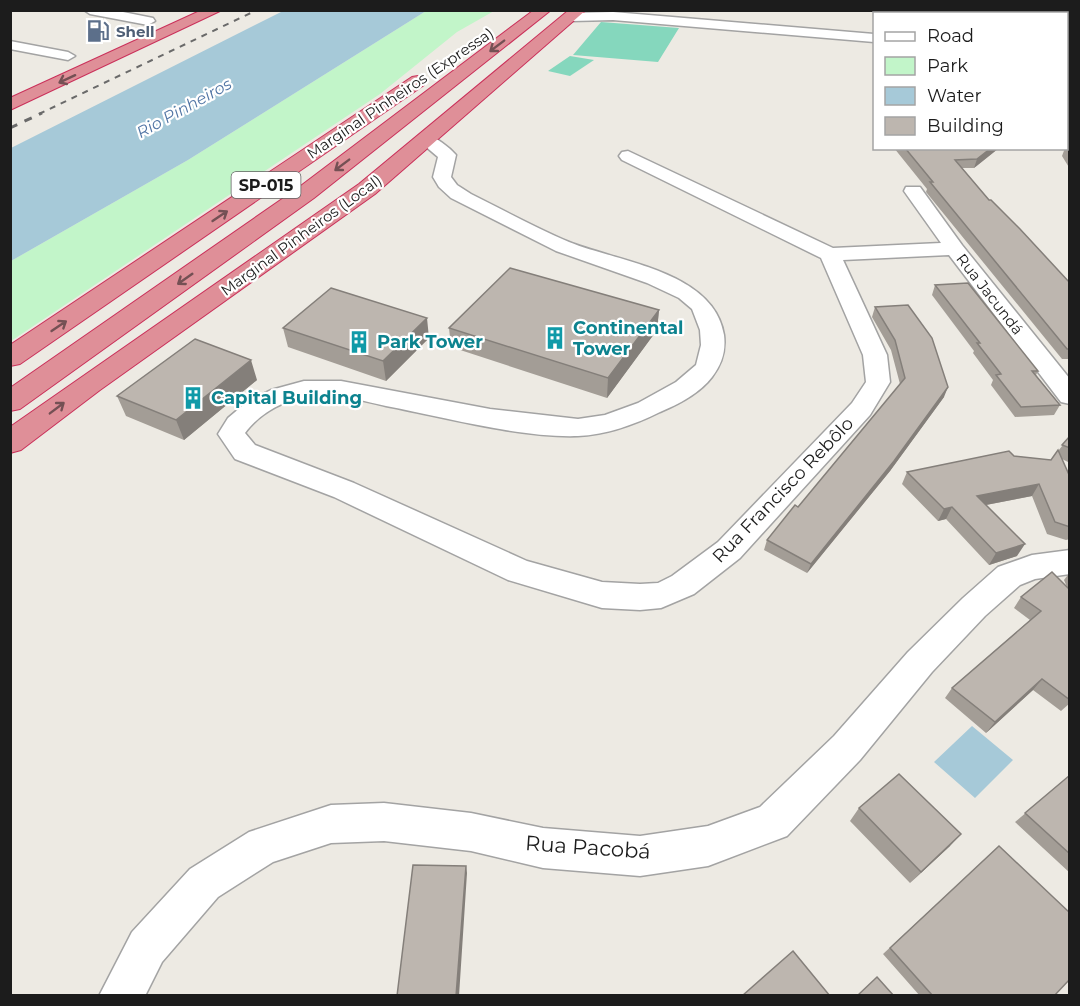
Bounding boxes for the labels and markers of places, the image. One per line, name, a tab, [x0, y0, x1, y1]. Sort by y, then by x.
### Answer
fuel station icon: Shell	[85, 18, 111, 44]
place label: Shell	[116, 22, 155, 41]
place label: Continental Tower	[573, 317, 684, 360]
building icon: Continental Tower	[542, 325, 568, 351]
building icon: Park Tower	[346, 329, 372, 355]
place label: Park Tower	[377, 331, 483, 353]
building icon: Capital Building	[180, 385, 206, 411]
place label: Capital Building	[211, 387, 362, 409]

